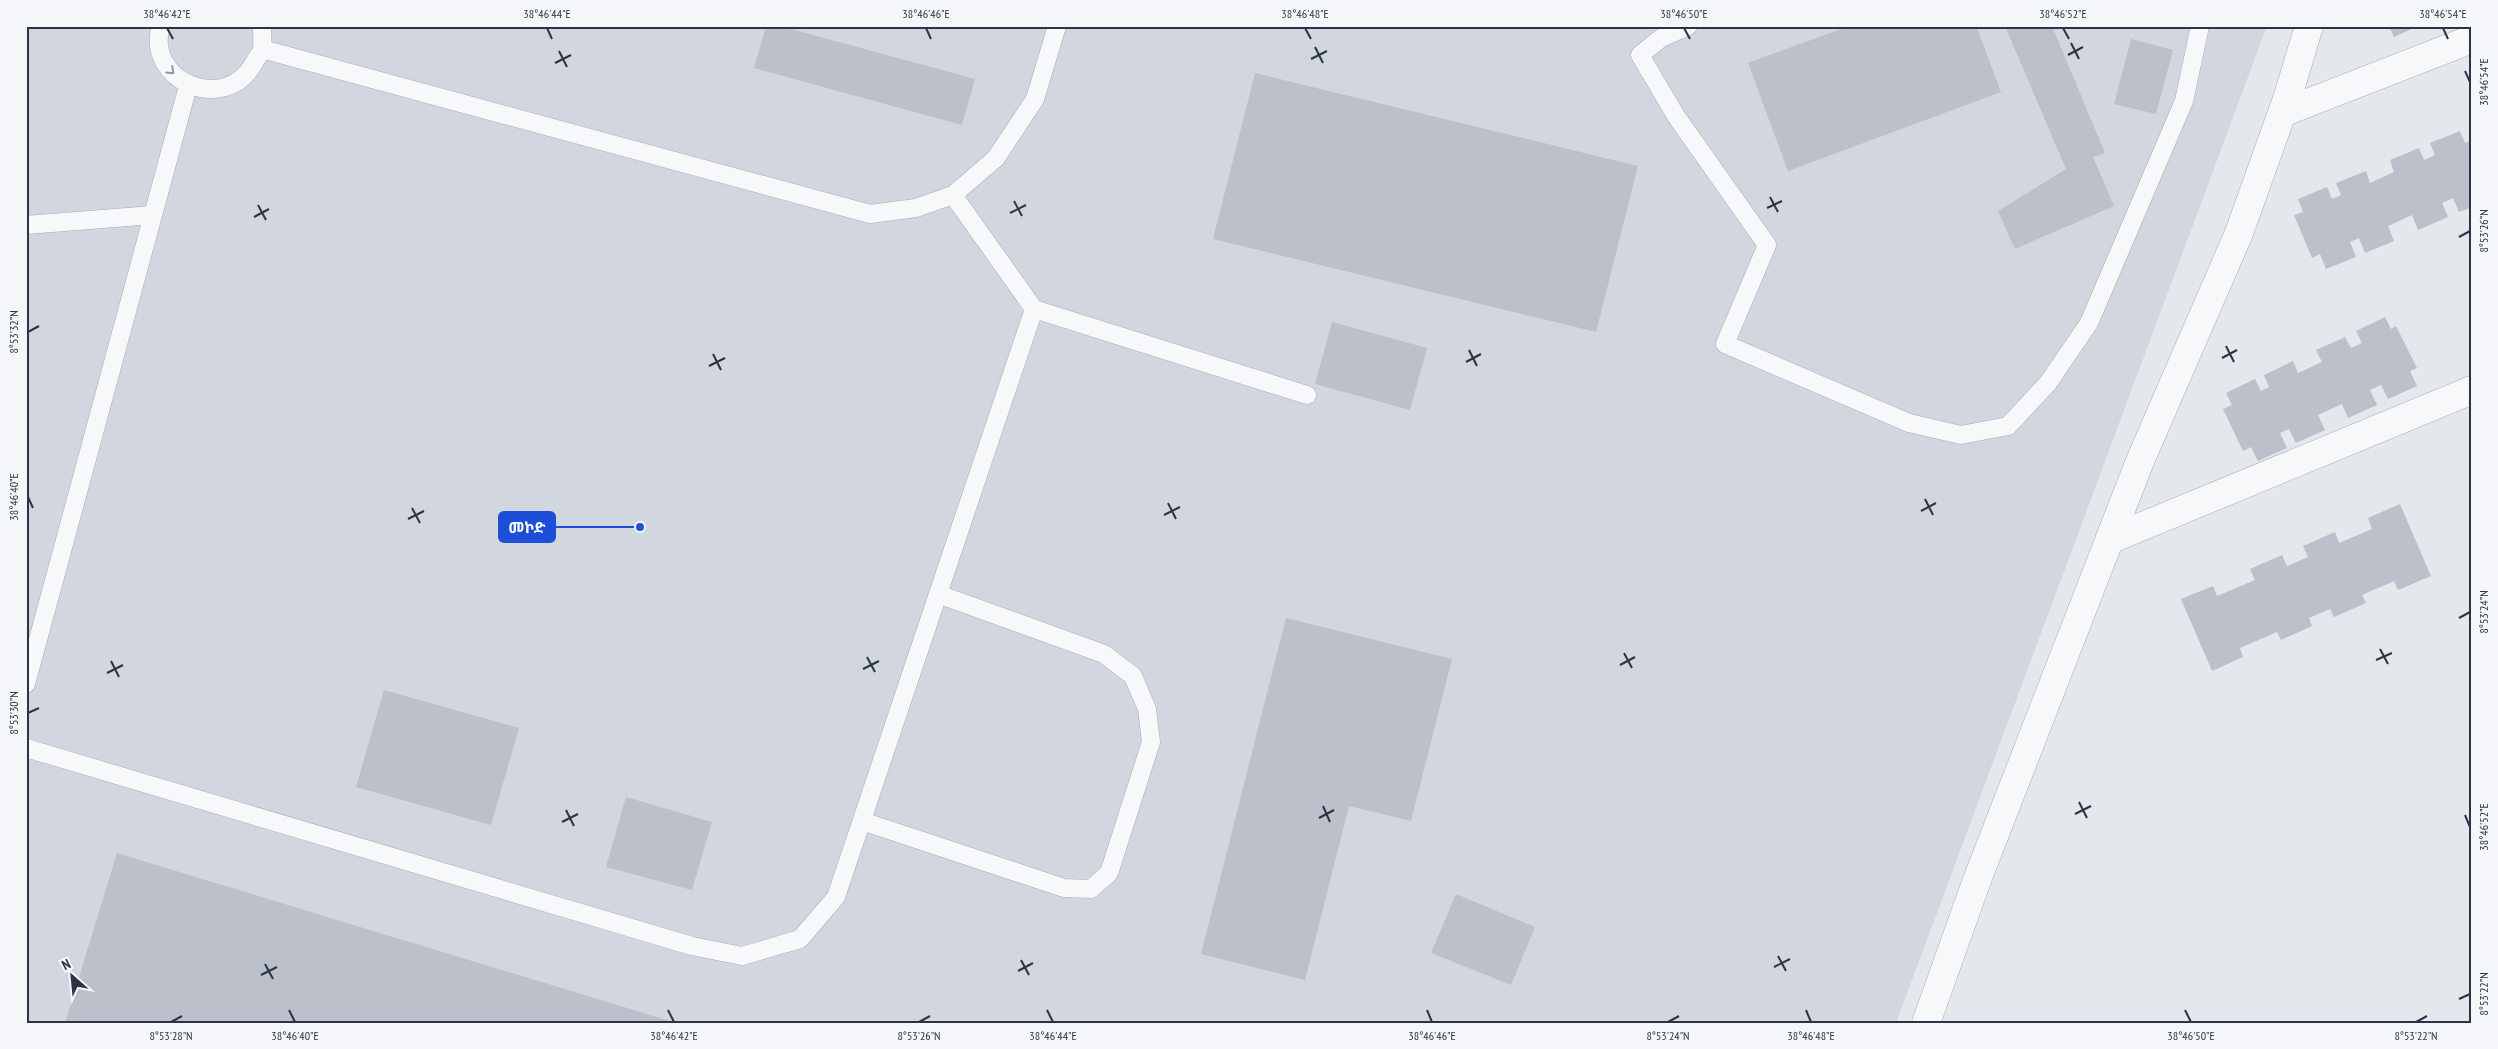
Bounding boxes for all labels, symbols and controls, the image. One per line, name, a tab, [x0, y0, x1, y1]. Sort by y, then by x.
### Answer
text: 38°46'42"E	[143, 6, 191, 21]
text: 38°46'44"E	[523, 6, 571, 21]
text: 38°46'46"E	[902, 6, 950, 21]
text: 38°46'48"E	[1281, 6, 1329, 21]
text: 38°46'50"E	[1660, 6, 1708, 21]
text: 38°46'52"E	[2039, 6, 2087, 21]
text: 38°46'54"E	[2419, 6, 2467, 21]
text: 38°46'54"E	[2476, 58, 2491, 106]
one-way arrow	[166, 65, 175, 74]
text: 8°53'26"N	[2476, 209, 2491, 253]
text: 8°53'32"N	[6, 310, 21, 354]
text: 38°46'40"E	[6, 473, 21, 521]
callout: መኮድ	[499, 512, 555, 542]
text: መኮድ	[509, 518, 546, 537]
text: 8°53'24"N	[2476, 590, 2491, 634]
text: 8°53'30"N	[6, 691, 21, 735]
text: 38°46'52"E	[2476, 803, 2491, 851]
north arrow	[48, 952, 98, 1002]
text: N	[59, 955, 74, 974]
text: 8°53'22"N	[2476, 972, 2491, 1016]
text: 8°53'28"N	[149, 1028, 193, 1043]
text: 38°46'40"E	[271, 1028, 319, 1043]
text: 38°46'42"E	[650, 1028, 698, 1043]
text: 8°53'26"N	[897, 1028, 941, 1043]
text: 38°46'44"E	[1029, 1028, 1077, 1043]
text: 38°46'46"E	[1408, 1028, 1456, 1043]
text: 8°53'24"N	[1646, 1028, 1690, 1043]
text: 38°46'48"E	[1787, 1028, 1835, 1043]
text: 38°46'50"E	[2167, 1028, 2215, 1043]
text: 8°53'22"N	[2394, 1028, 2438, 1043]

